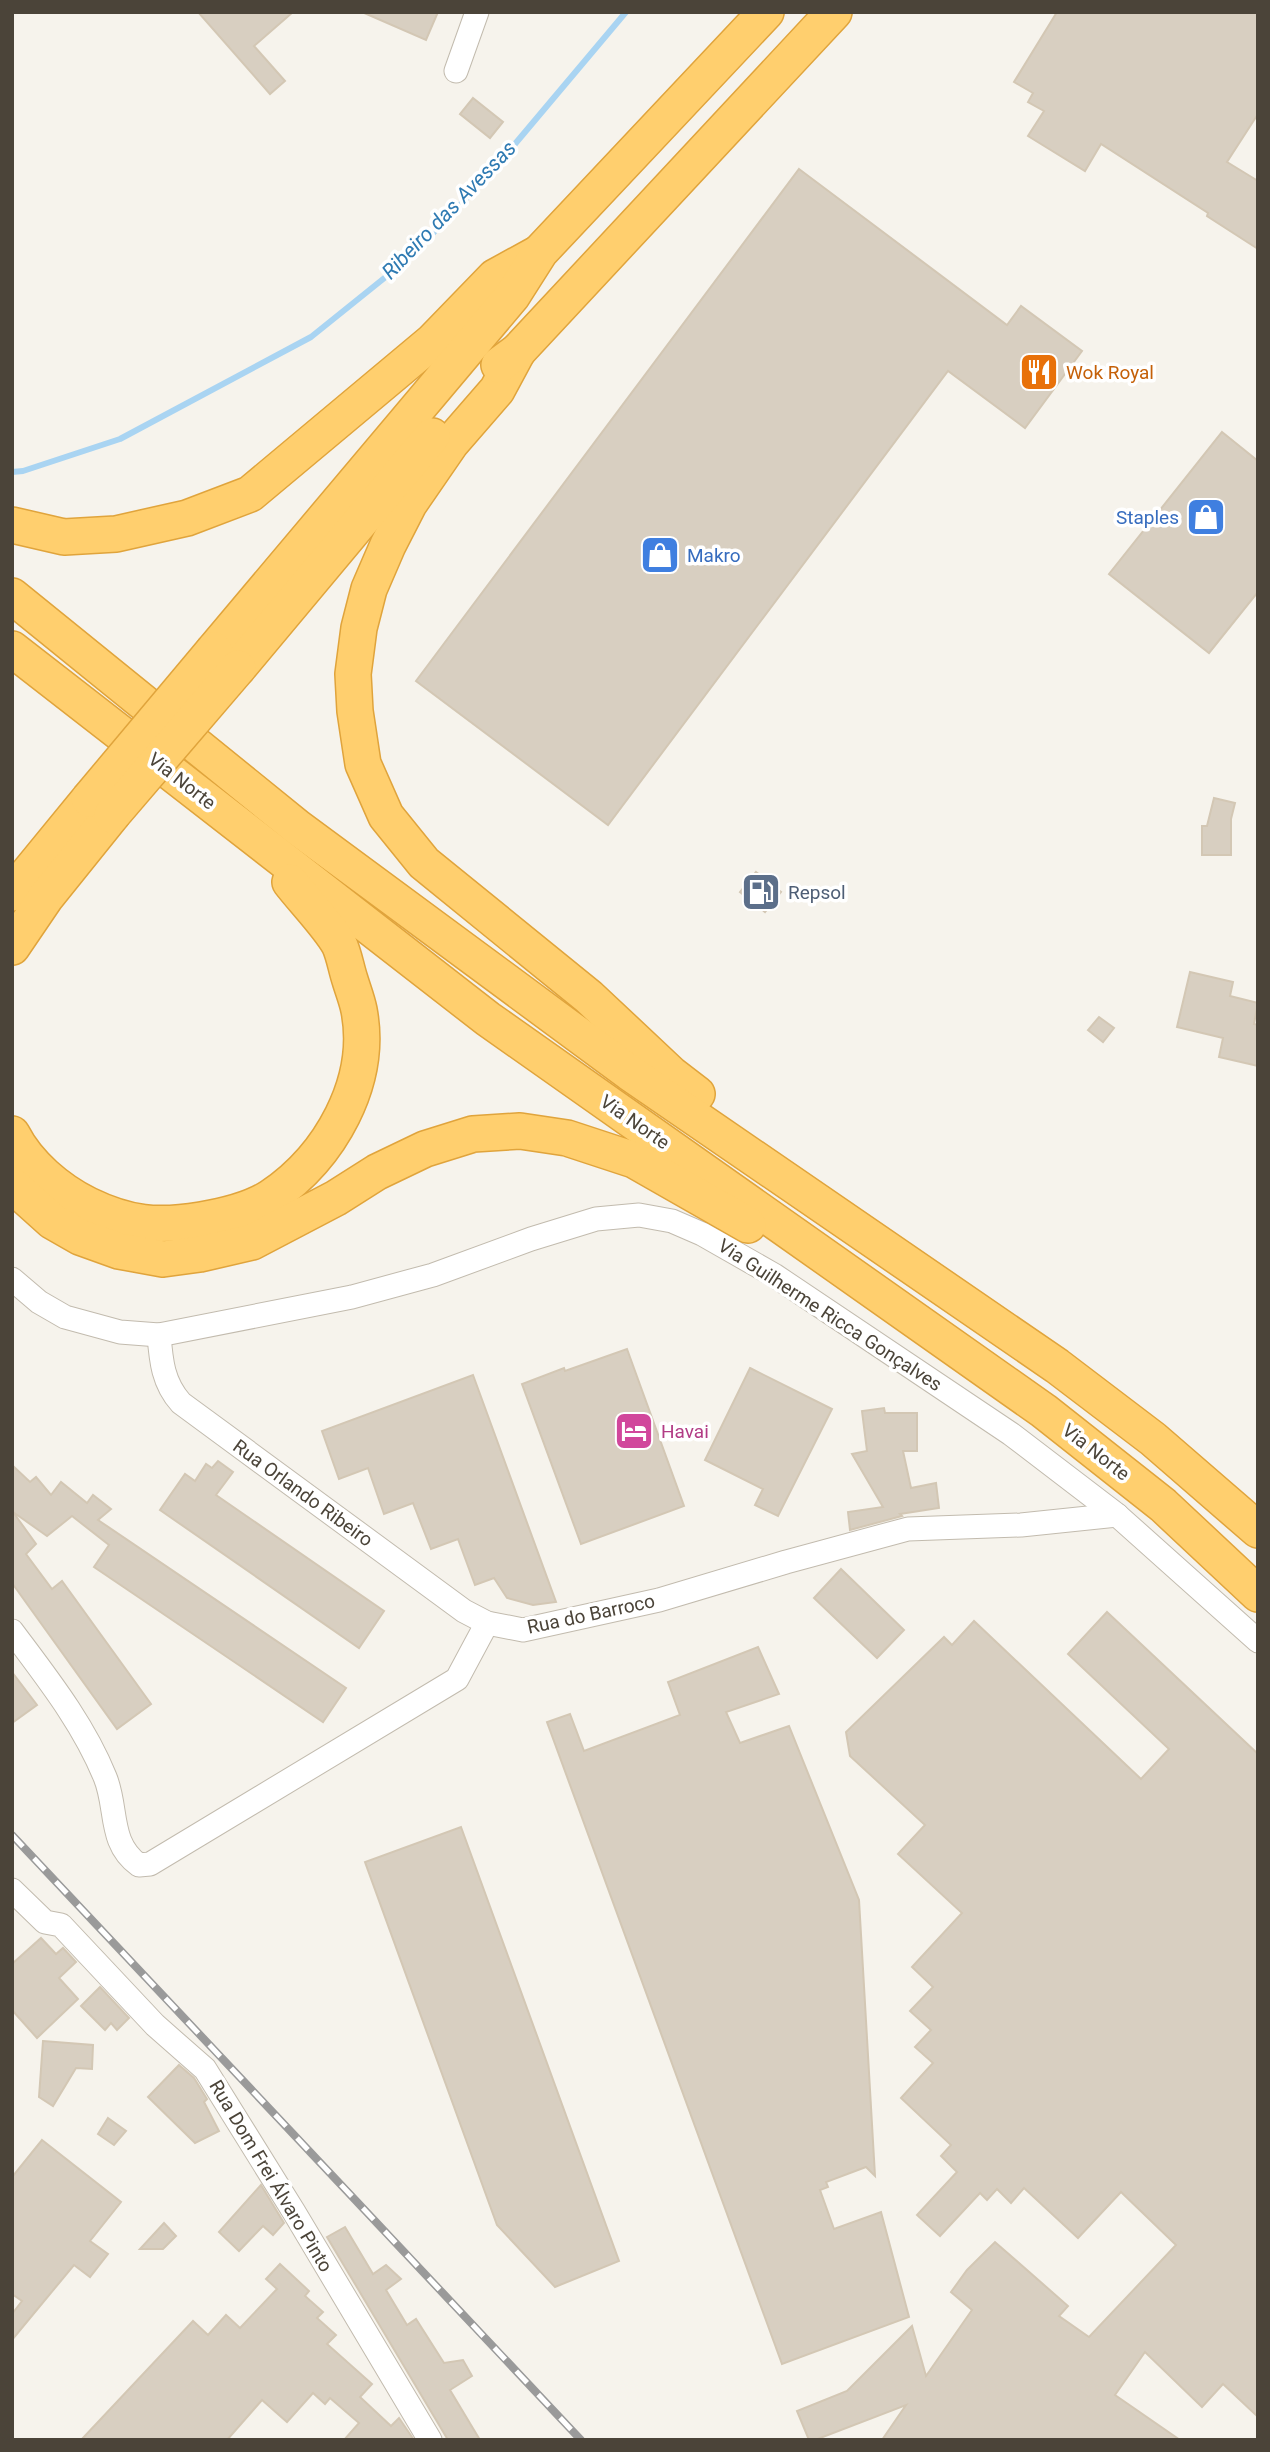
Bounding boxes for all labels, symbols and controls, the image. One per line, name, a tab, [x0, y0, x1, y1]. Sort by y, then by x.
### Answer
water label: Ribeiro das Avessas	[377, 136, 521, 284]
restaurant icon: Wok Royal	[1018, 351, 1060, 393]
place label: Wok Royal	[1066, 361, 1154, 384]
shop icon: Staples	[1185, 496, 1227, 538]
place label: Staples	[1116, 506, 1179, 529]
shop icon: Makro	[639, 534, 681, 576]
place label: Makro	[687, 544, 741, 567]
street label: Via Norte	[144, 748, 220, 814]
fuel station icon: Repsol	[740, 871, 782, 913]
place label: Repsol	[788, 881, 846, 904]
street label: Via Norte	[596, 1090, 674, 1154]
street label: Via Guilherme Ricca Gonçalves	[714, 1234, 946, 1396]
hotel icon: Havai	[613, 1410, 655, 1452]
street label: Via Norte	[1058, 1419, 1134, 1485]
place label: Havai	[661, 1420, 709, 1443]
street label: Rua Orlando Ribeiro	[229, 1435, 377, 1551]
street label: Rua do Barroco	[525, 1589, 657, 1639]
street label: Rua Dom Frei Álvaro Pinto	[204, 2076, 338, 2276]

